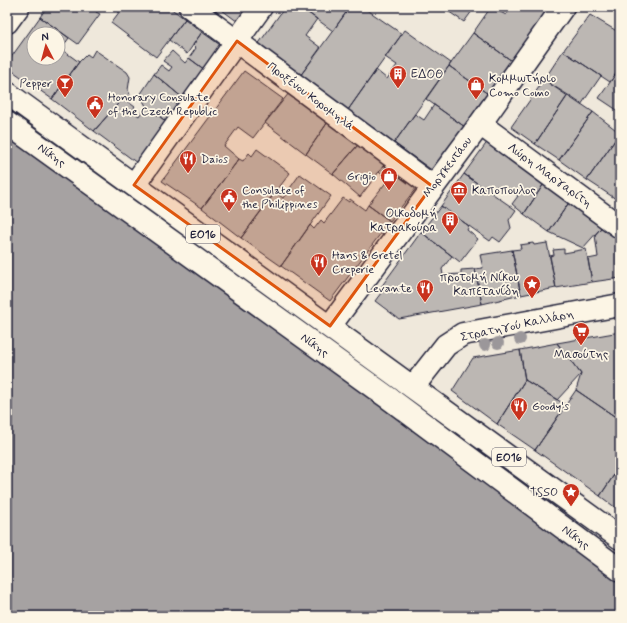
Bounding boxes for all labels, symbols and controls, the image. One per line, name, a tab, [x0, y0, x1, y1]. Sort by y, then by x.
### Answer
north arrow	[26, 26, 66, 66]
text: N	[41, 30, 49, 44]
street label: Προξένου Κορομηλά	[264, 58, 358, 135]
building icon: ΕΔΟΘ	[388, 64, 408, 89]
place label: ΕΔΟΘ	[411, 67, 443, 83]
place label: Κομμωτήριο Como Como	[489, 71, 556, 101]
bar icon: Pepper	[55, 73, 75, 98]
shop icon: Κομμωτήριο Como Como	[466, 75, 486, 100]
place label: Pepper	[20, 76, 52, 92]
place label: Honorary Consulate of the Czech Republic	[108, 90, 217, 120]
public building icon: Honorary Consulate of the Czech Republic	[85, 94, 105, 119]
street label: Μοργκεντάου	[420, 133, 476, 201]
street label: Νίκης	[34, 140, 69, 171]
street label: Λώρη Μαργαρίτη	[504, 140, 595, 212]
restaurant icon: Daios	[178, 149, 198, 174]
place label: Daios	[201, 152, 229, 168]
shop icon: Grigio	[379, 166, 399, 191]
place label: Grigio	[347, 169, 376, 185]
museum icon: Καποπουλος	[449, 180, 469, 205]
place label: Consulate of the Philippines	[242, 183, 318, 213]
place label: Καποπουλος	[472, 183, 536, 199]
public building icon: Consulate of the Philippines	[219, 187, 239, 212]
place label: Οικοδομή Κατρακούρα	[370, 206, 437, 236]
building icon: Οικοδομή Κατρακούρα	[440, 210, 460, 235]
road number: ΕΟ16	[186, 225, 220, 243]
place label: Hans & Gretel Creperie	[332, 248, 402, 278]
restaurant icon: Hans & Gretel Creperie	[309, 252, 329, 277]
place label: προτομή Νίκου Καπετανίδη	[440, 270, 520, 300]
place icon: προτομή Νίκου Καπετανίδη	[522, 274, 542, 299]
restaurant icon: Levante	[415, 278, 435, 303]
place label: Levante	[366, 281, 412, 297]
street label: Στρατηγού Καλλάρη	[459, 306, 575, 346]
supermarket icon: Μασούτης	[571, 321, 591, 346]
street label: Νίκης	[297, 330, 332, 361]
place label: Μασούτης	[554, 347, 608, 363]
restaurant icon: Goody's	[509, 396, 529, 421]
place label: Goody's	[532, 399, 570, 415]
road number: ΕΟ16	[492, 448, 526, 466]
place icon: TSSO	[561, 482, 581, 507]
place label: TSSO	[530, 485, 558, 501]
street label: Νίκης	[558, 522, 593, 554]

